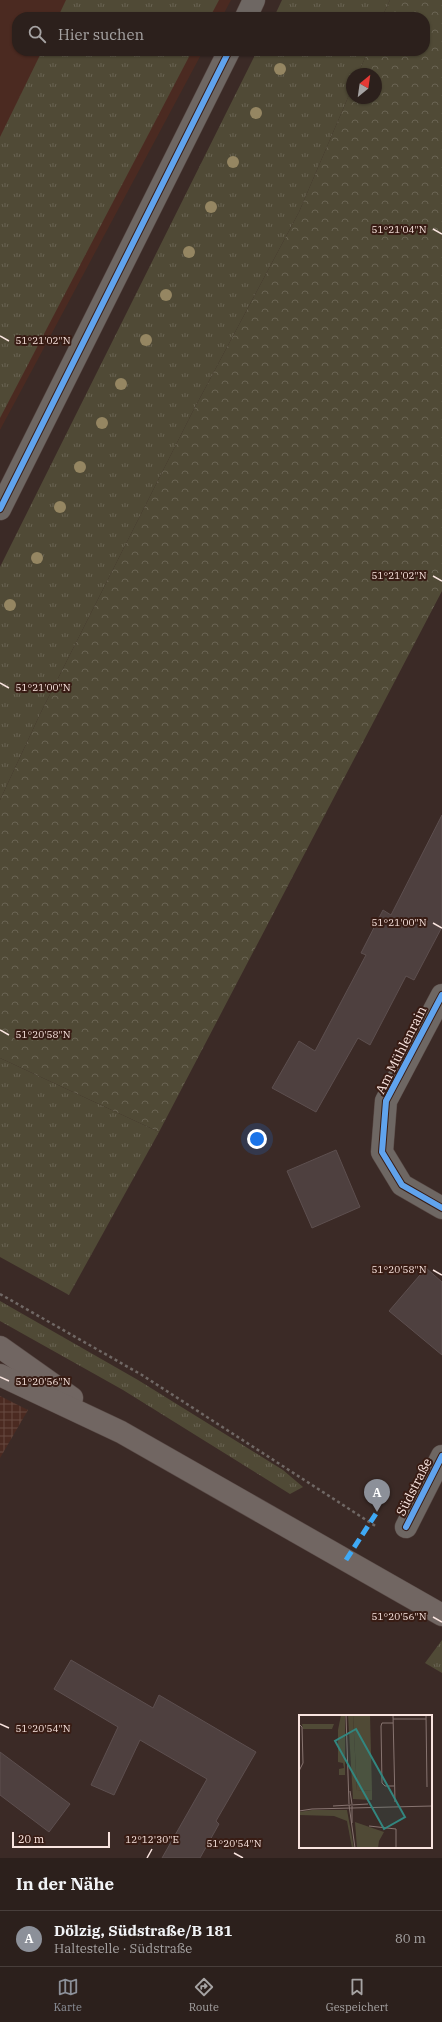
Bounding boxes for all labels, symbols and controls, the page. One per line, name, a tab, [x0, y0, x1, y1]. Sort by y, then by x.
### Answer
search box	[12, 12, 430, 56]
icon: search	[26, 23, 48, 45]
text: Hier suchen	[58, 25, 144, 44]
north arrow	[346, 68, 382, 104]
text: 51°21'04"N	[372, 223, 427, 236]
text: 51°21'02"N	[16, 334, 71, 347]
text: 51°21'02"N	[372, 569, 427, 582]
text: 51°21'00"N	[16, 681, 71, 694]
text: 51°21'00"N	[372, 916, 427, 929]
street label: Am Mühlenrain	[372, 1003, 430, 1097]
text: 51°20'58"N	[16, 1028, 71, 1041]
your location	[247, 1129, 267, 1149]
text: 51°20'58"N	[372, 1263, 427, 1276]
text: 51°20'56"N	[16, 1375, 71, 1388]
street label: Südstraße	[392, 1455, 436, 1519]
pin: A	[364, 1479, 390, 1512]
text: 51°20'56"N	[372, 1610, 427, 1623]
inset map	[299, 1715, 432, 1848]
text: 51°20'54"N	[16, 1722, 71, 1735]
scale bar	[12, 1830, 110, 1849]
text: 20 m	[18, 1832, 44, 1846]
text: 12°12'30"E	[125, 1833, 179, 1846]
text: 51°20'54"N	[207, 1837, 262, 1850]
text: In der Nähe	[16, 1873, 114, 1895]
text: Dölzig, Südstraße/B 181	[54, 1921, 233, 1940]
text: A	[24, 1930, 34, 1947]
text: 80 m	[395, 1930, 426, 1947]
text: Haltestelle · Südstraße	[54, 1940, 192, 1957]
tab: Karte	[53, 1976, 82, 2014]
tab: Route	[189, 1976, 219, 2014]
tab: Gespeichert	[326, 1976, 389, 2014]

